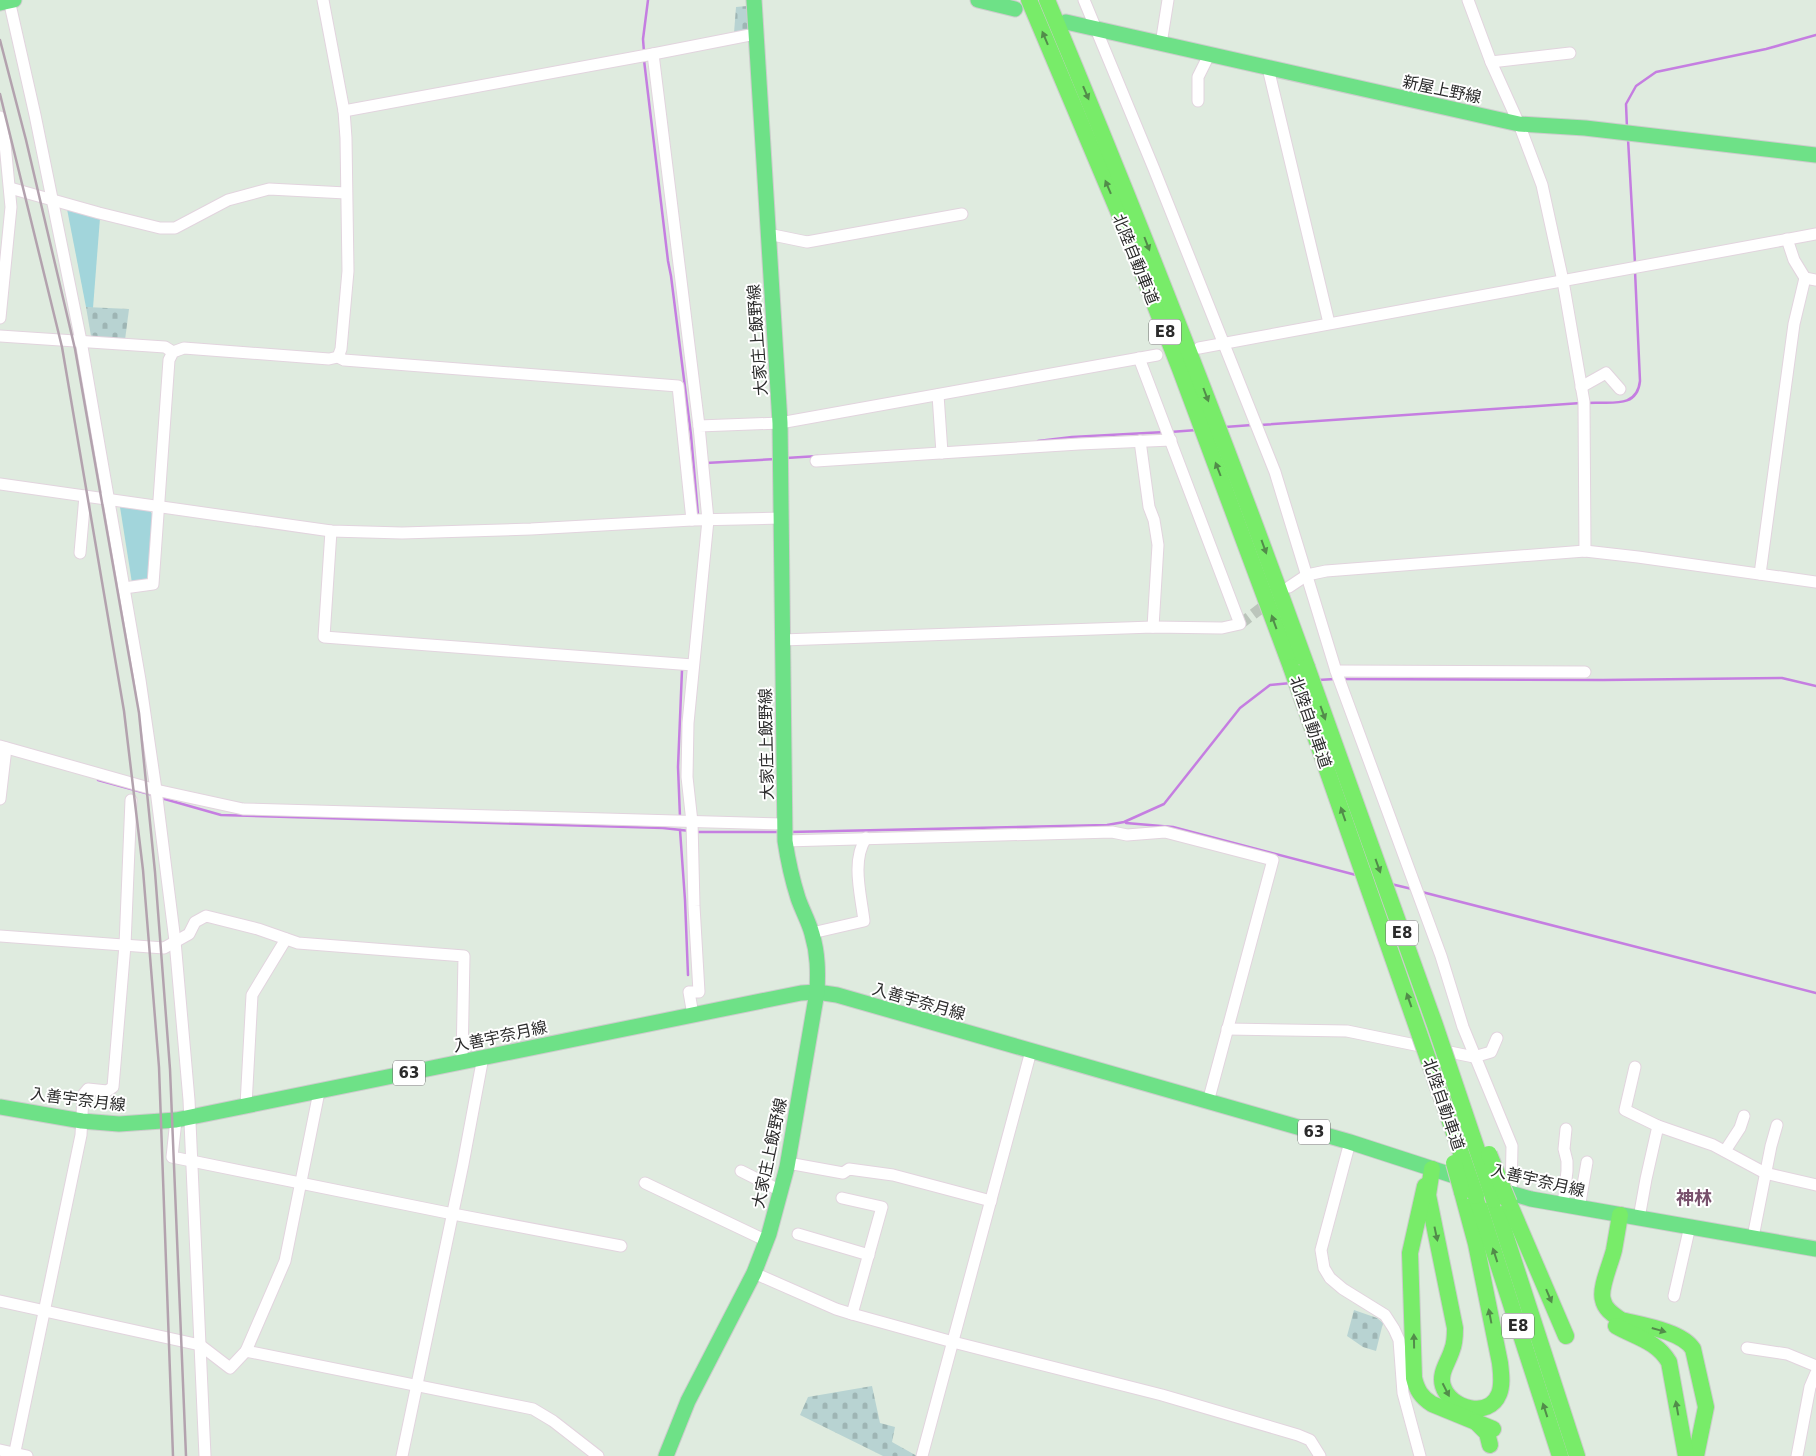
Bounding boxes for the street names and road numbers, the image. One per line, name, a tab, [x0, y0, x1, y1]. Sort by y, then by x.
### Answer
street label: 新屋上野線	[1401, 72, 1483, 107]
street label: 北陸自動車道	[1109, 211, 1162, 307]
street label: 大家庄上飯野線	[744, 283, 771, 396]
road number: E8	[1149, 320, 1181, 344]
street label: 北陸自動車道	[1286, 674, 1335, 771]
street label: 大家庄上飯野線	[756, 688, 777, 800]
road number: E8	[1386, 920, 1418, 946]
street label: 入善宇奈月線	[870, 979, 968, 1024]
street label: 入善宇奈月線	[451, 1017, 549, 1056]
street label: 北陸自動車道	[1419, 1056, 1468, 1153]
road number: 63	[393, 1060, 425, 1086]
street label: 入善宇奈月線	[29, 1084, 127, 1115]
street label: 大家庄上飯野線	[749, 1096, 790, 1210]
road number: 63	[1298, 1120, 1330, 1144]
street label: 入善宇奈月線	[1489, 1160, 1587, 1201]
road number: E8	[1502, 1314, 1534, 1338]

